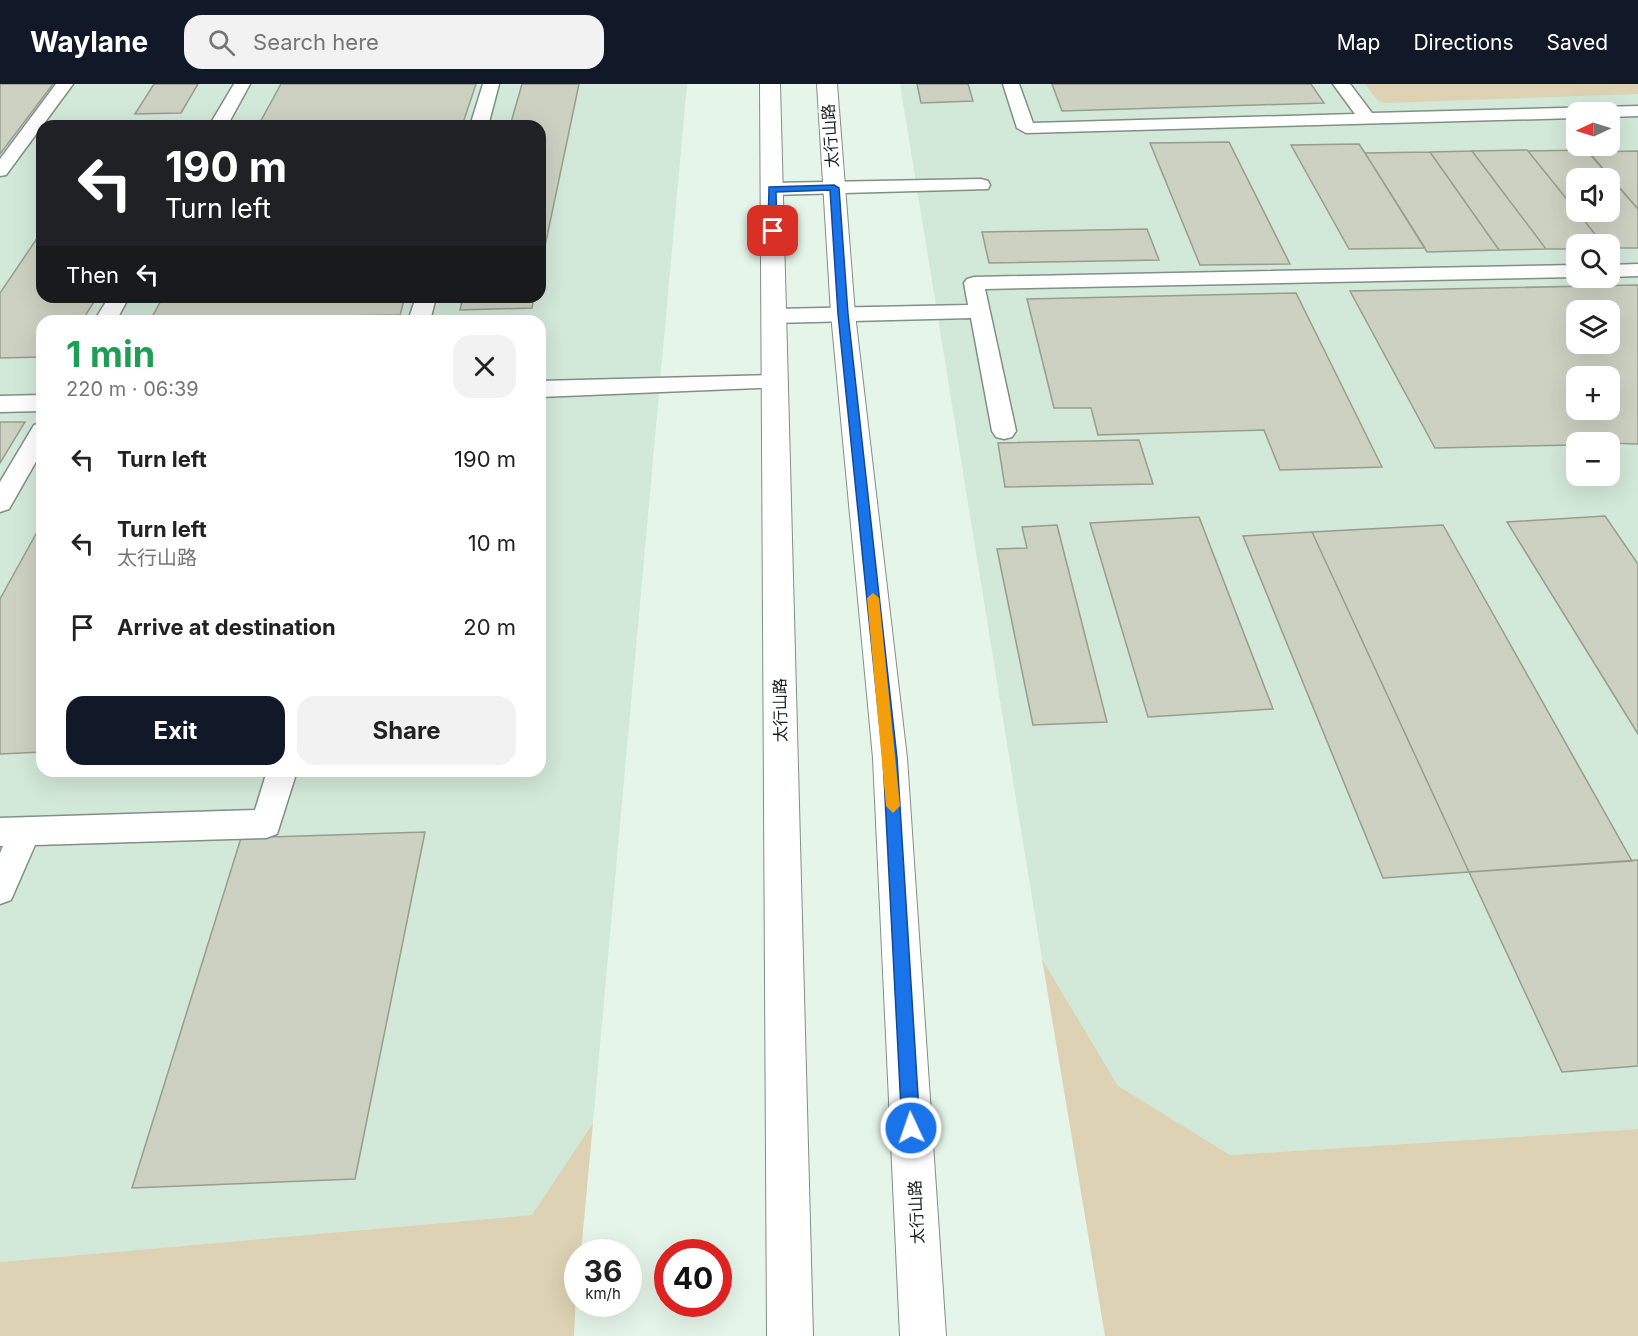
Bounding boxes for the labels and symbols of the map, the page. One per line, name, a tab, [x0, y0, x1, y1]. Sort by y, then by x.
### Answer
north arrow	[1566, 102, 1620, 156]
street label: 太行山路	[818, 103, 842, 169]
pin	[747, 205, 798, 256]
street label: 太行山路	[769, 678, 791, 742]
position arrow	[879, 1096, 943, 1160]
street label: 太行山路	[904, 1180, 928, 1244]
speed limit sign: 40	[654, 1239, 732, 1317]

